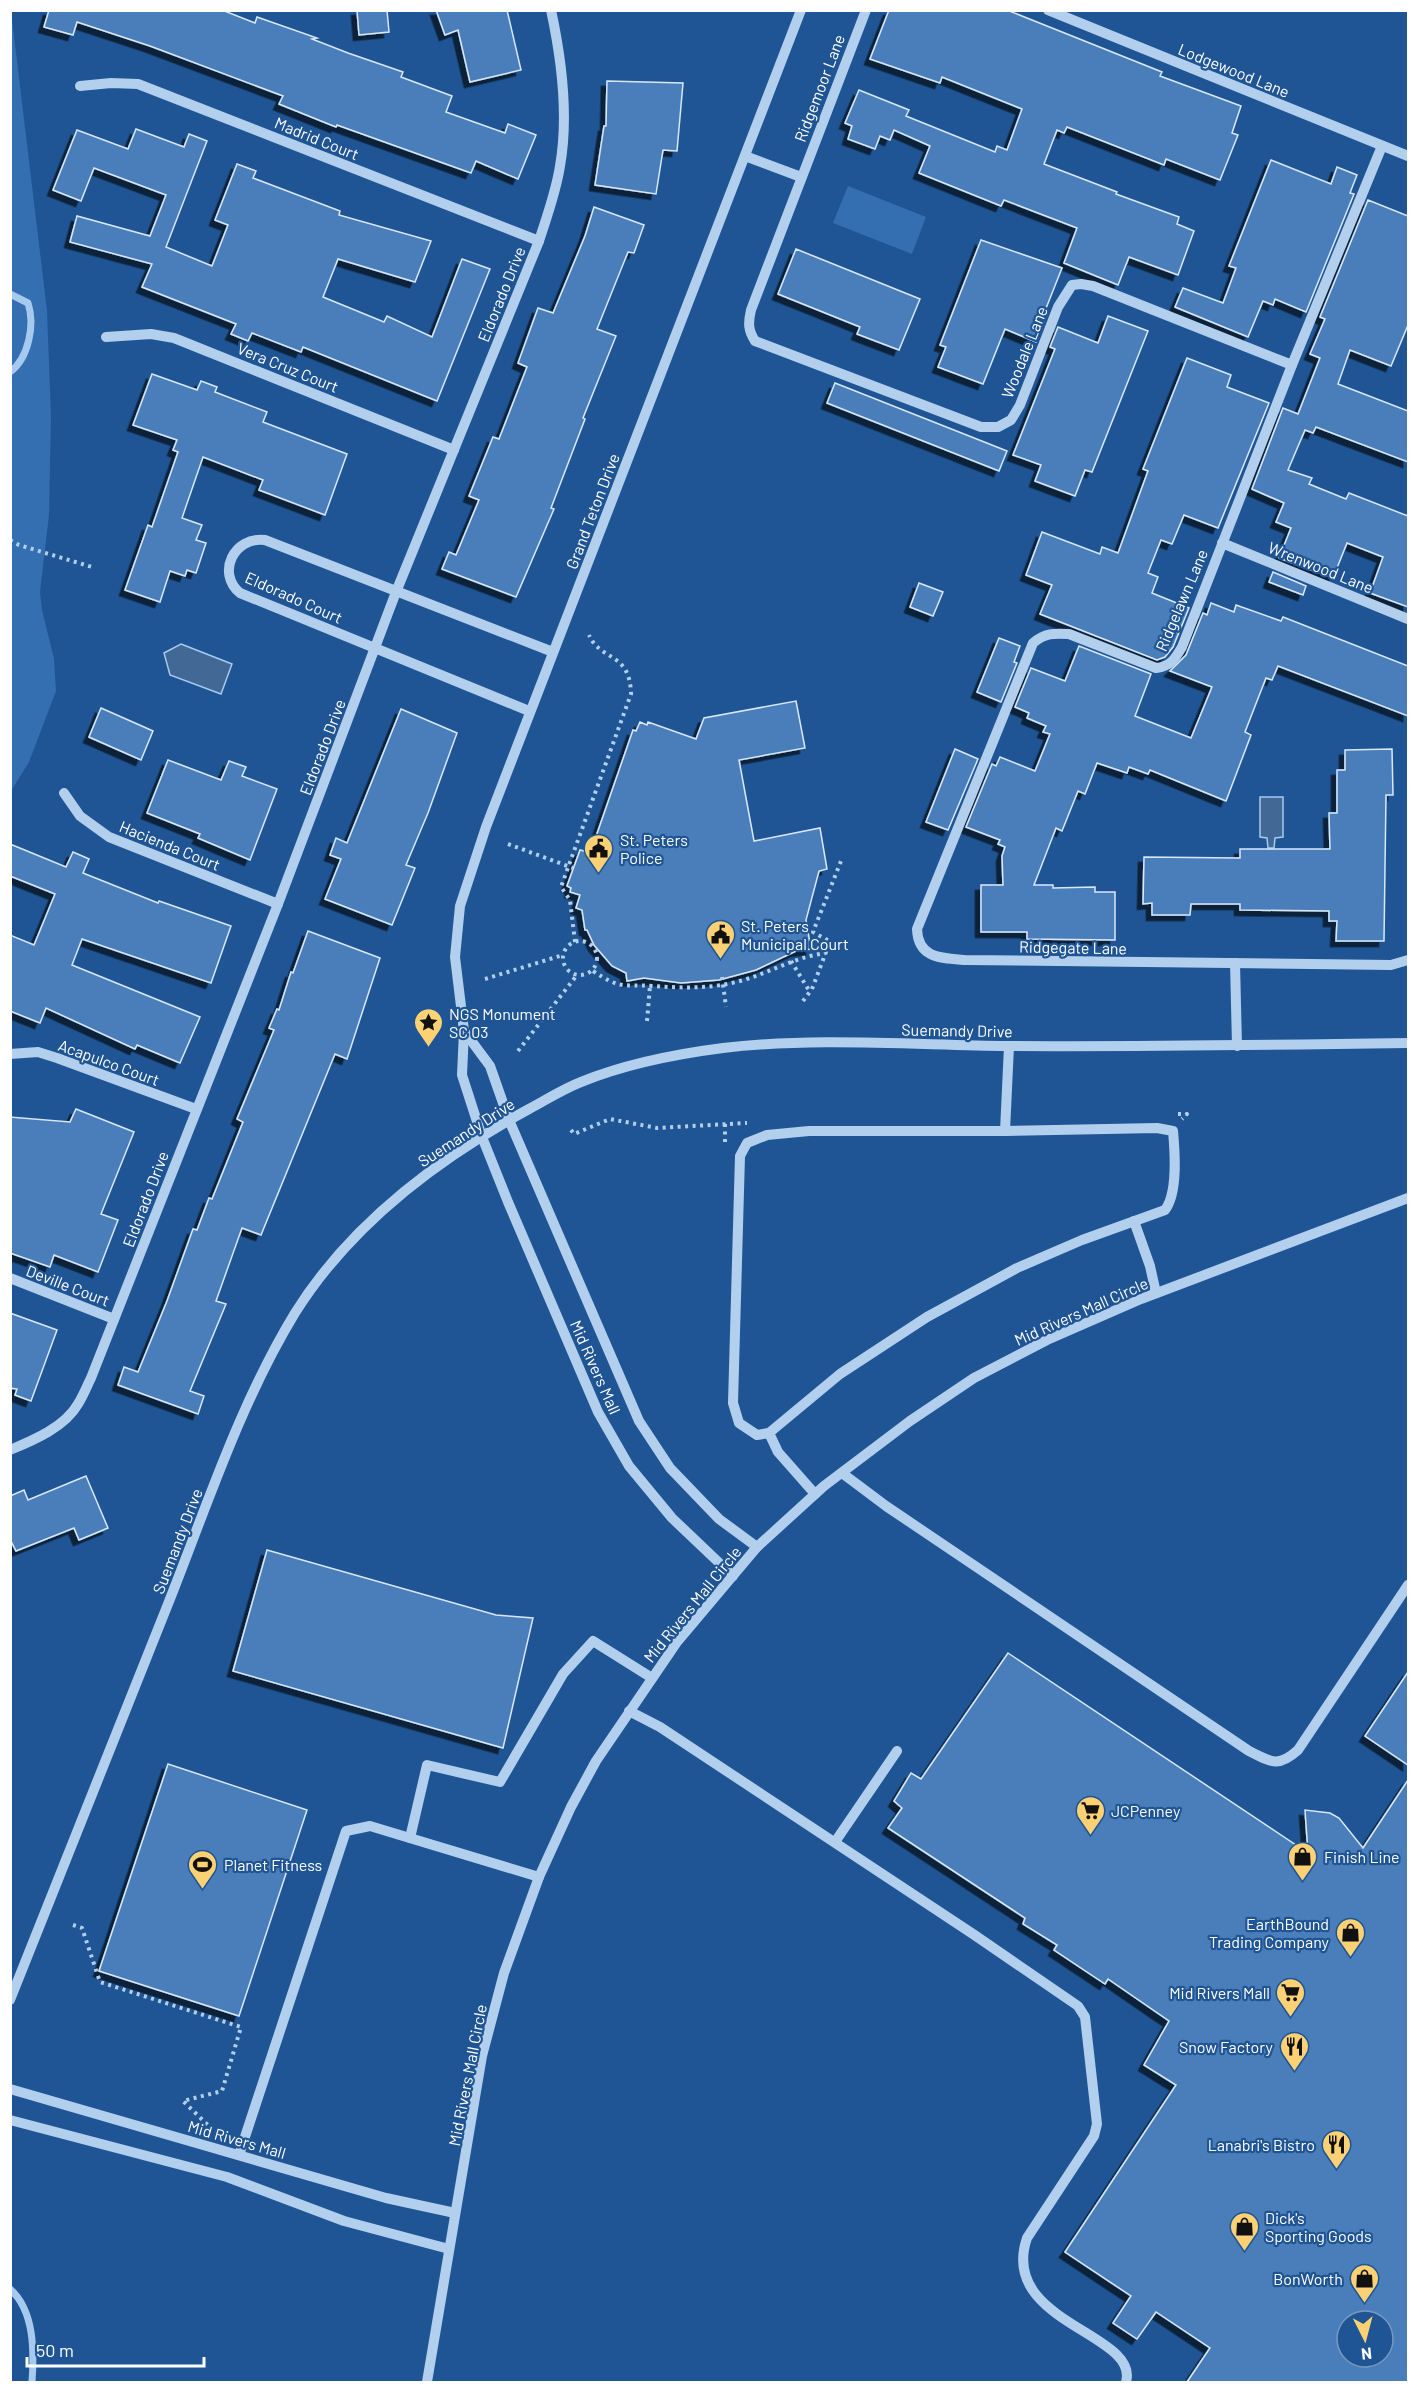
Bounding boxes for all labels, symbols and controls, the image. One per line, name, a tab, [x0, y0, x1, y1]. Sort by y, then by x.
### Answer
street label: Ridgemoor Lane	[790, 32, 848, 144]
street label: Lodgewood Lane	[1176, 39, 1292, 101]
street label: Madrid Court	[272, 113, 362, 163]
street label: Eldorado Drive	[473, 244, 529, 344]
street label: Woodale Lane	[997, 303, 1051, 401]
street label: Vera Cruz Court	[235, 338, 341, 396]
street label: Grand Teton Drive	[561, 450, 623, 572]
street label: Wrenwood Lane	[1266, 537, 1376, 597]
street label: Ridgelawn Lane	[1151, 546, 1211, 654]
street label: Eldorado Court	[242, 567, 346, 627]
street label: Eldorado Drive	[295, 696, 349, 798]
street label: Hacienda Court	[117, 816, 223, 874]
place label: St. Peters Police	[620, 830, 688, 867]
public building icon: St. Peters Police	[583, 832, 615, 874]
place label: St. Peters Municipal Court	[741, 916, 849, 953]
public building icon: St. Peters Municipal Court	[704, 918, 736, 960]
street label: Ridgegate Lane	[1019, 937, 1127, 957]
place label: NGS Monument SC 03	[449, 1004, 556, 1041]
place icon: NGS Monument SC 03	[412, 1006, 444, 1048]
street label: Suemandy Drive	[901, 1020, 1013, 1040]
street label: Acapulco Court	[56, 1035, 162, 1089]
street label: Suemandy Drive	[414, 1094, 518, 1170]
street label: Eldorado Drive	[118, 1148, 172, 1250]
street label: Deville Court	[24, 1260, 112, 1310]
street label: Mid Rivers Mall Circle	[1011, 1273, 1151, 1349]
street label: Mid Rivers Mall	[567, 1317, 625, 1417]
street label: Suemandy Drive	[148, 1486, 206, 1596]
street label: Mid Rivers Mall Circle	[639, 1542, 745, 1666]
supermarket icon: JCPenney	[1074, 1794, 1106, 1836]
place label: JCPenney	[1111, 1801, 1181, 1820]
shop icon: Finish Line	[1287, 1840, 1319, 1882]
place label: Finish Line	[1324, 1847, 1400, 1866]
sports icon: Planet Fitness	[187, 1848, 219, 1890]
place label: Planet Fitness	[224, 1855, 322, 1874]
place label: EarthBound Trading Company	[1209, 1914, 1330, 1951]
shop icon: EarthBound Trading Company	[1334, 1916, 1366, 1958]
supermarket icon: Mid Rivers Mall	[1275, 1976, 1307, 2018]
place label: Mid Rivers Mall	[1169, 1983, 1270, 2002]
street label: Mid Rivers Mall Circle	[444, 2002, 490, 2148]
restaurant icon: Snow Factory	[1278, 2030, 1310, 2072]
place label: Snow Factory	[1179, 2037, 1274, 2056]
street label: Mid Rivers Mall	[186, 2116, 288, 2162]
restaurant icon: Lanabri's Bistro	[1320, 2128, 1352, 2170]
place label: Lanabri's Bistro	[1208, 2135, 1315, 2154]
place label: Dick's Sporting Goods	[1265, 2208, 1372, 2245]
shop icon: Dick's Sporting Goods	[1228, 2210, 1260, 2252]
shop icon: BonWorth	[1348, 2262, 1380, 2304]
place label: BonWorth	[1273, 2269, 1343, 2288]
north arrow	[1335, 2309, 1395, 2369]
scale bar	[27, 2330, 204, 2368]
text: 50 m	[36, 2339, 74, 2361]
text: N	[1360, 2344, 1373, 2364]

